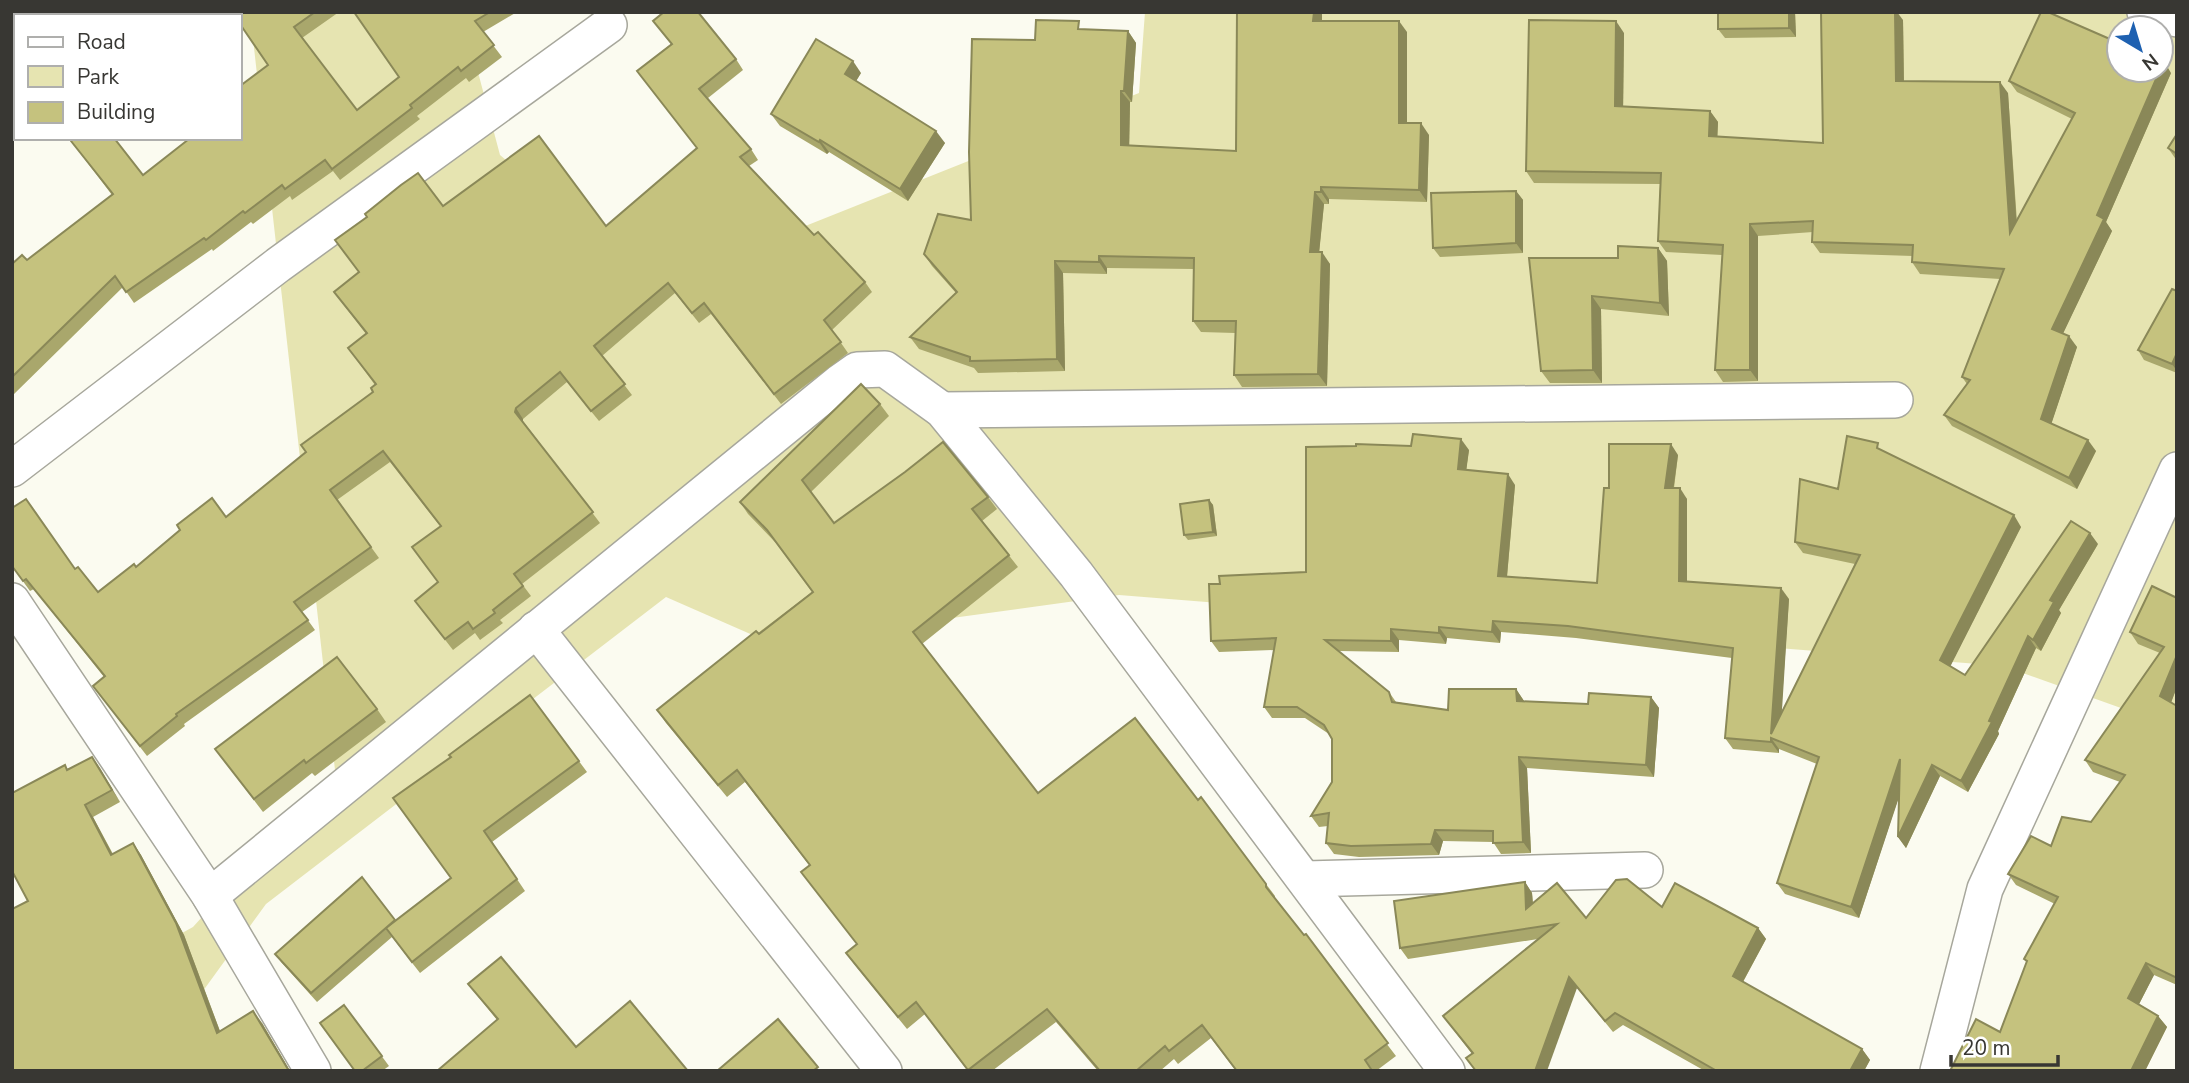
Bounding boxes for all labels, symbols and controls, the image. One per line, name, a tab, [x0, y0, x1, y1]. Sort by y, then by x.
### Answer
legend	[14, 14, 242, 140]
north arrow	[2105, 14, 2175, 84]
text: Road	[77, 28, 126, 56]
text: N	[2136, 47, 2163, 76]
text: Park	[77, 63, 119, 91]
text: Building	[77, 98, 155, 126]
scale bar	[1951, 1024, 2058, 1068]
text: 20 m	[1962, 1034, 2011, 1062]

